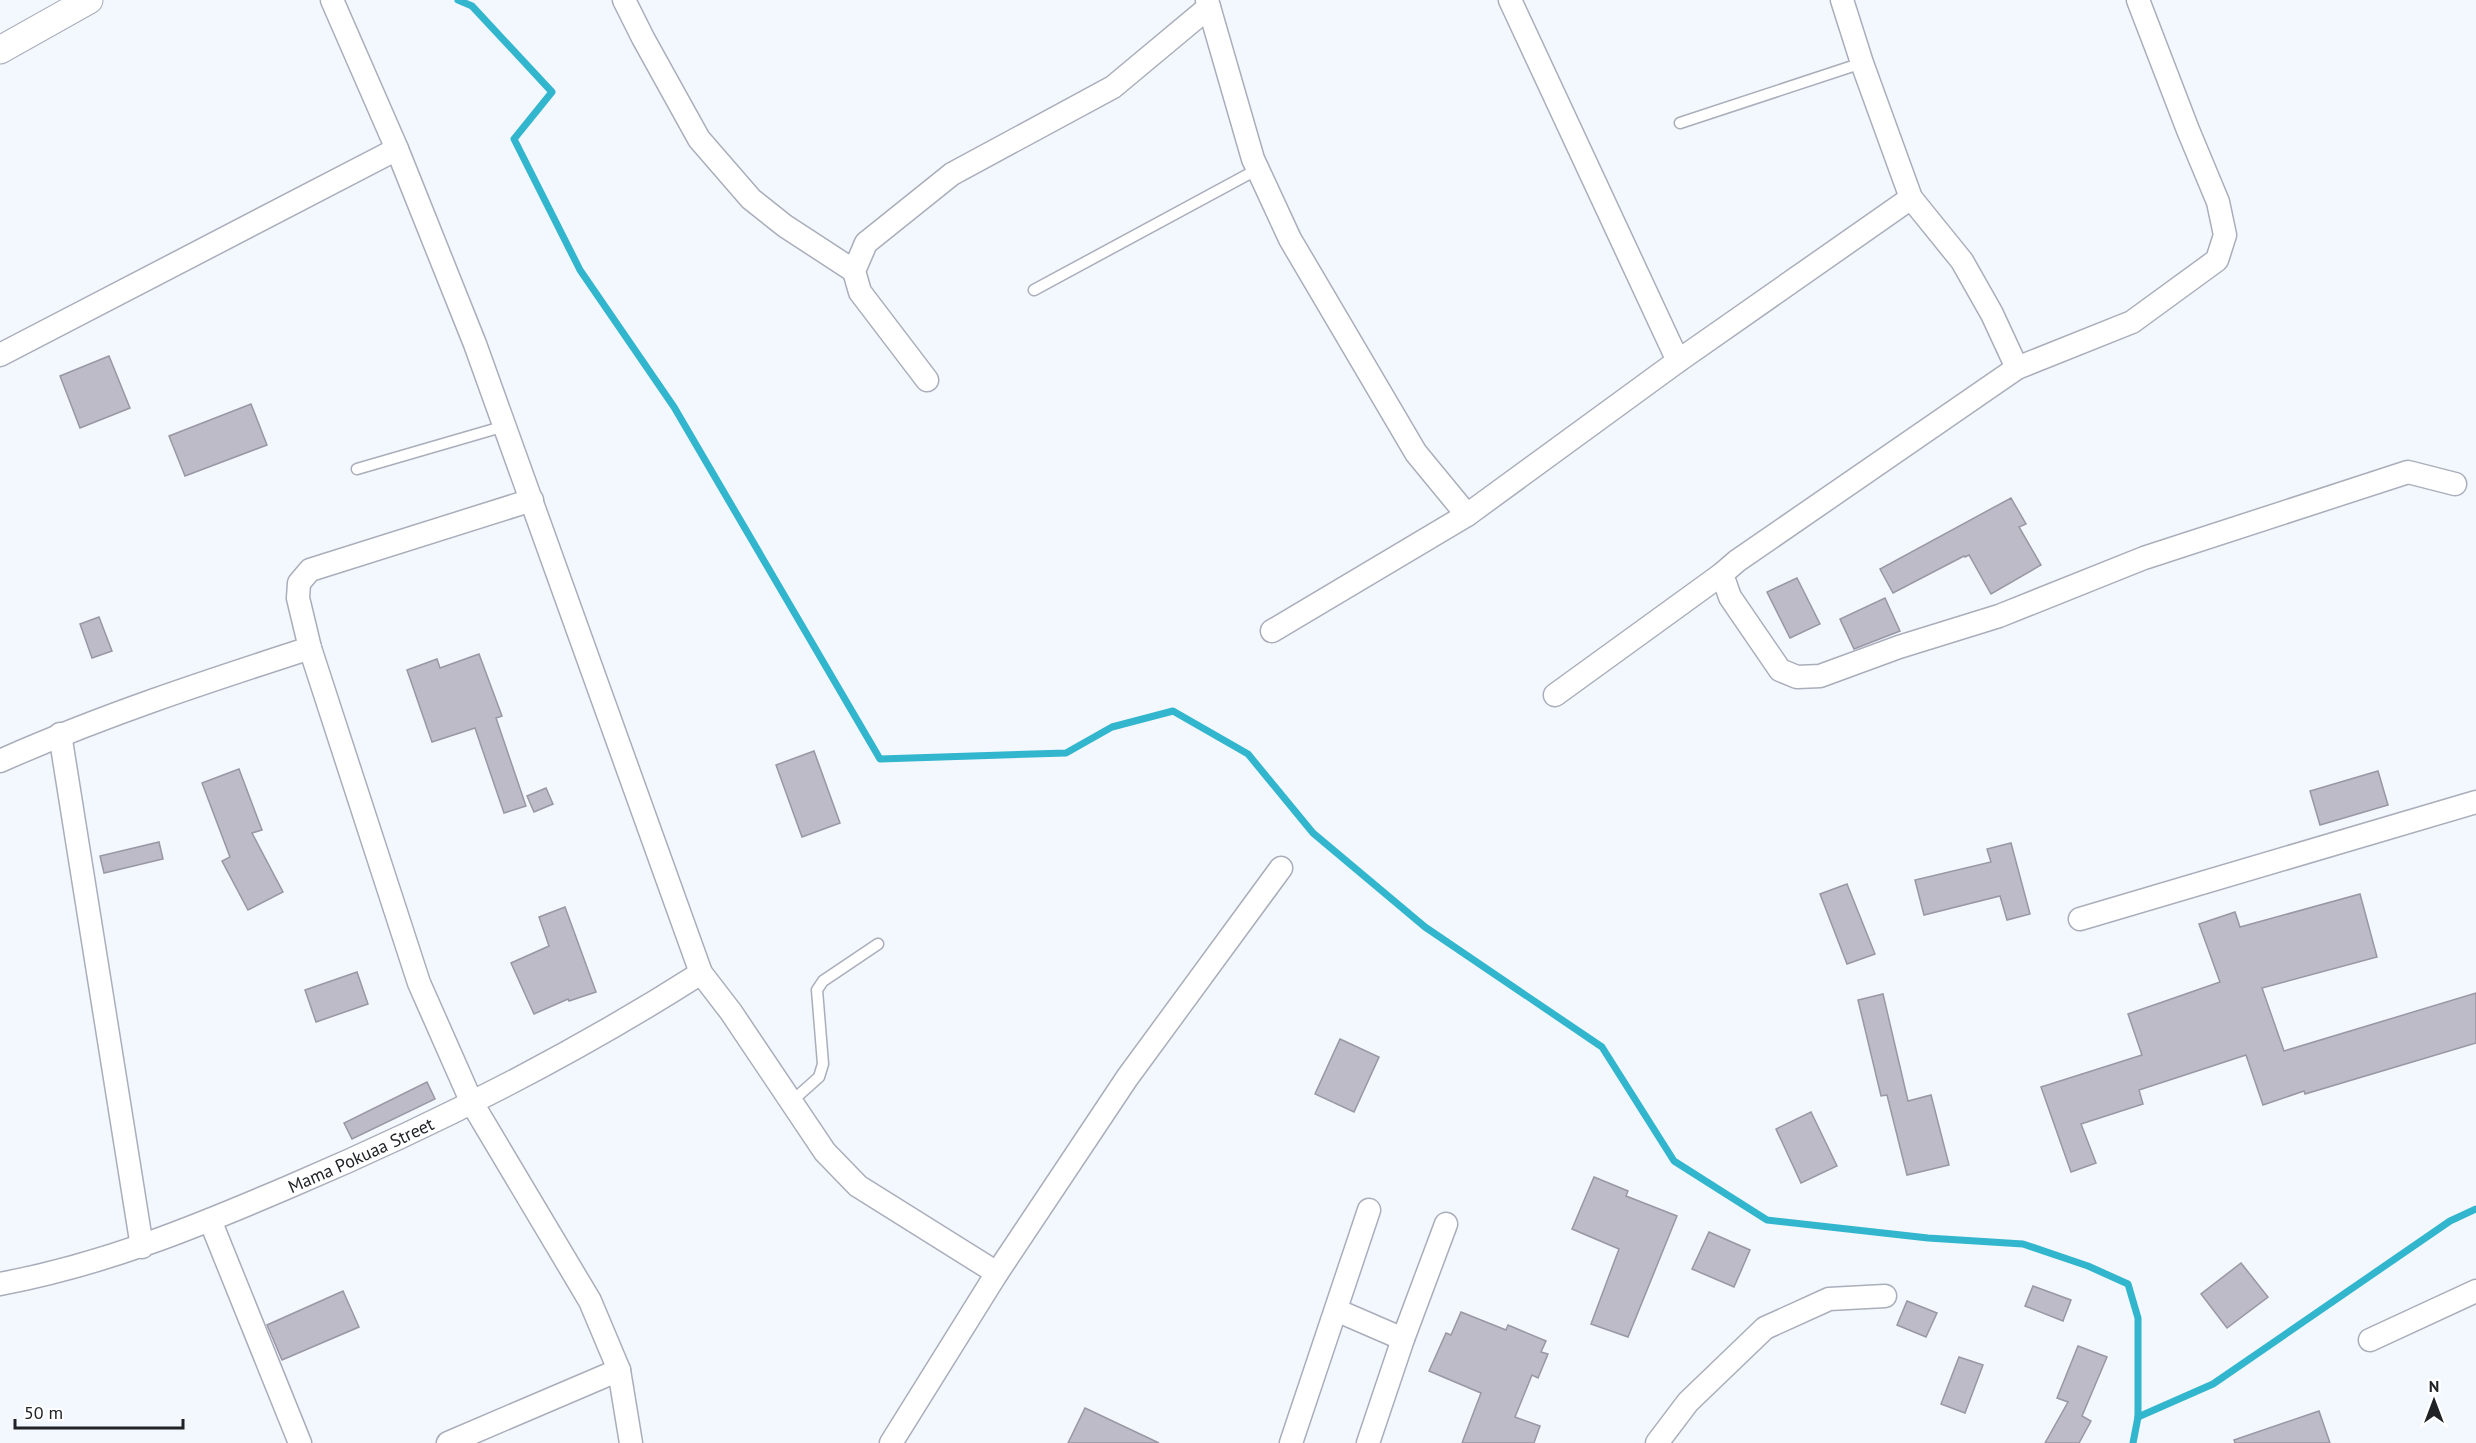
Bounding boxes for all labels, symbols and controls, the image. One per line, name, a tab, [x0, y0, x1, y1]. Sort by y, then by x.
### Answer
street label: Mama Pokuaa Street	[284, 1112, 437, 1198]
north arrow	[2404, 1371, 2464, 1431]
text: N	[2429, 1376, 2439, 1396]
scale bar	[15, 1392, 183, 1430]
text: 50 m	[24, 1401, 63, 1424]

